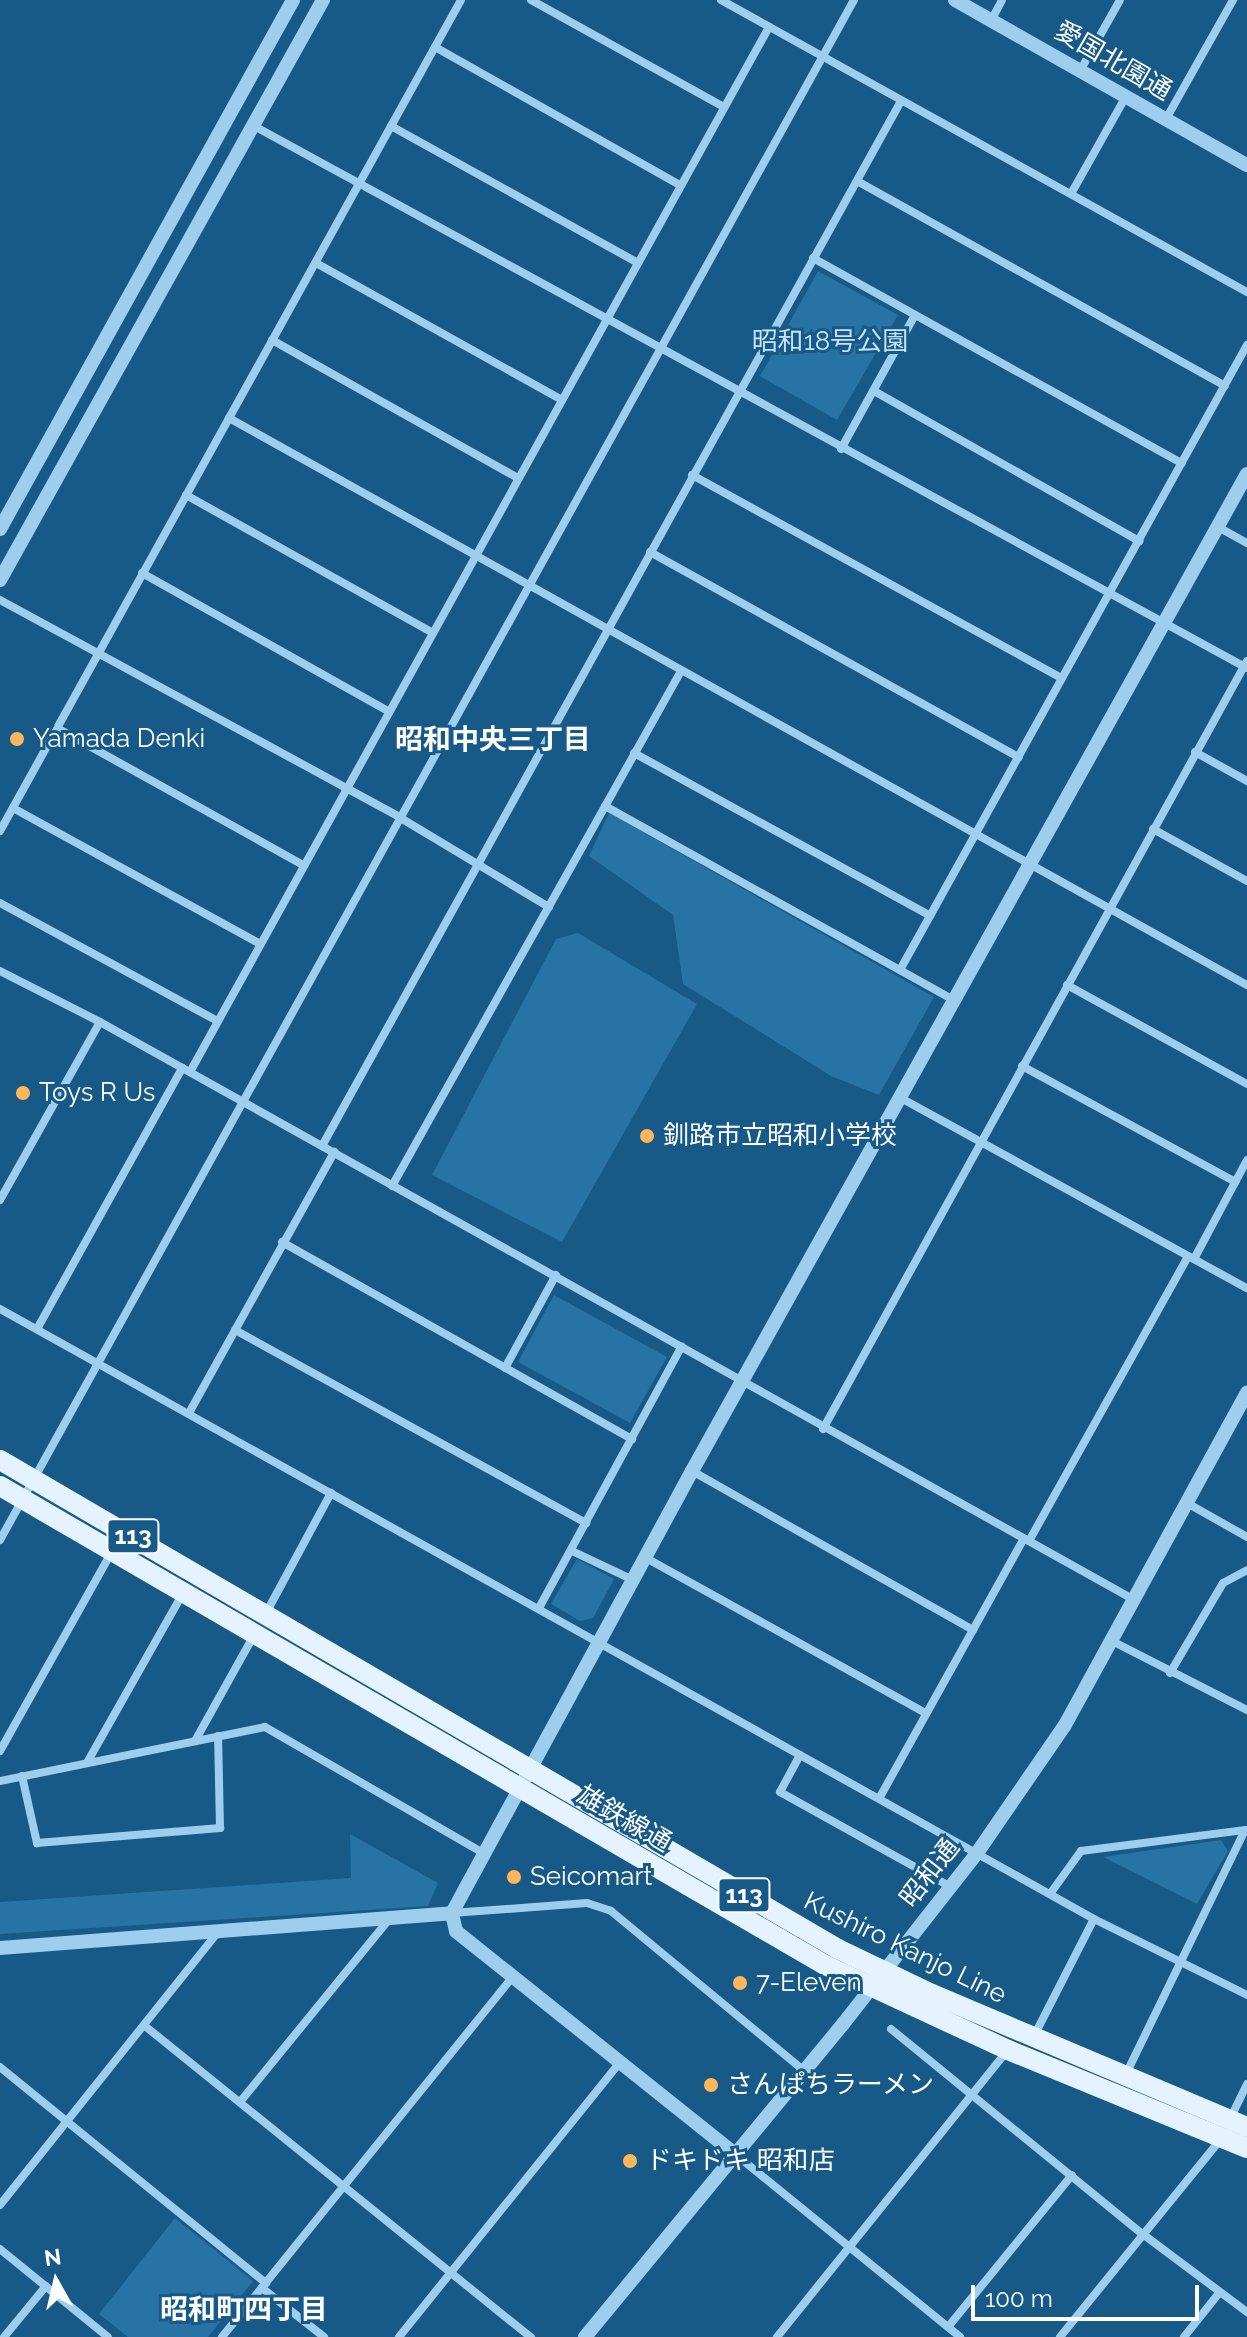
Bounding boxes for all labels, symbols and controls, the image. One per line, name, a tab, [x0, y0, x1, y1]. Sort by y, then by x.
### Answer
street label: 愛国北園通	[1049, 15, 1177, 107]
park label: 昭和18号公園	[752, 326, 908, 358]
place label: Yamada Denki	[33, 723, 205, 755]
district label: 昭和中央三丁目	[395, 723, 591, 757]
marker: Yamada Denki	[8, 730, 26, 748]
place label: Toys R Us	[39, 1077, 155, 1109]
marker: Toys R Us	[14, 1084, 32, 1102]
place label: 釧路市立昭和小学校	[663, 1120, 897, 1152]
marker: 釧路市立昭和小学校	[638, 1127, 656, 1145]
road number: 113	[105, 1516, 161, 1556]
street label: 雄鉄線通	[571, 1779, 677, 1859]
street label: 昭和通	[894, 1833, 966, 1913]
place label: Seicomart	[530, 1861, 652, 1893]
marker: Seicomart	[505, 1868, 523, 1886]
road number: 113	[716, 1875, 772, 1915]
street label: Kushiro Kanjo Line	[799, 1886, 1011, 2010]
place label: 7-Eleven	[756, 1967, 862, 1999]
marker: 7-Eleven	[731, 1974, 749, 1992]
place label: さんぱちラーメン	[727, 2069, 935, 2101]
marker: さんぱちラーメン	[702, 2076, 720, 2094]
place label: ドキドキ 昭和店	[646, 2145, 835, 2177]
marker: ドキドキ 昭和店	[621, 2152, 639, 2170]
north arrow	[16, 2241, 96, 2321]
text: N	[43, 2243, 63, 2271]
scale bar	[975, 2269, 1203, 2319]
text: 100 m	[985, 2284, 1053, 2313]
district label: 昭和町四丁目	[160, 2293, 328, 2327]

